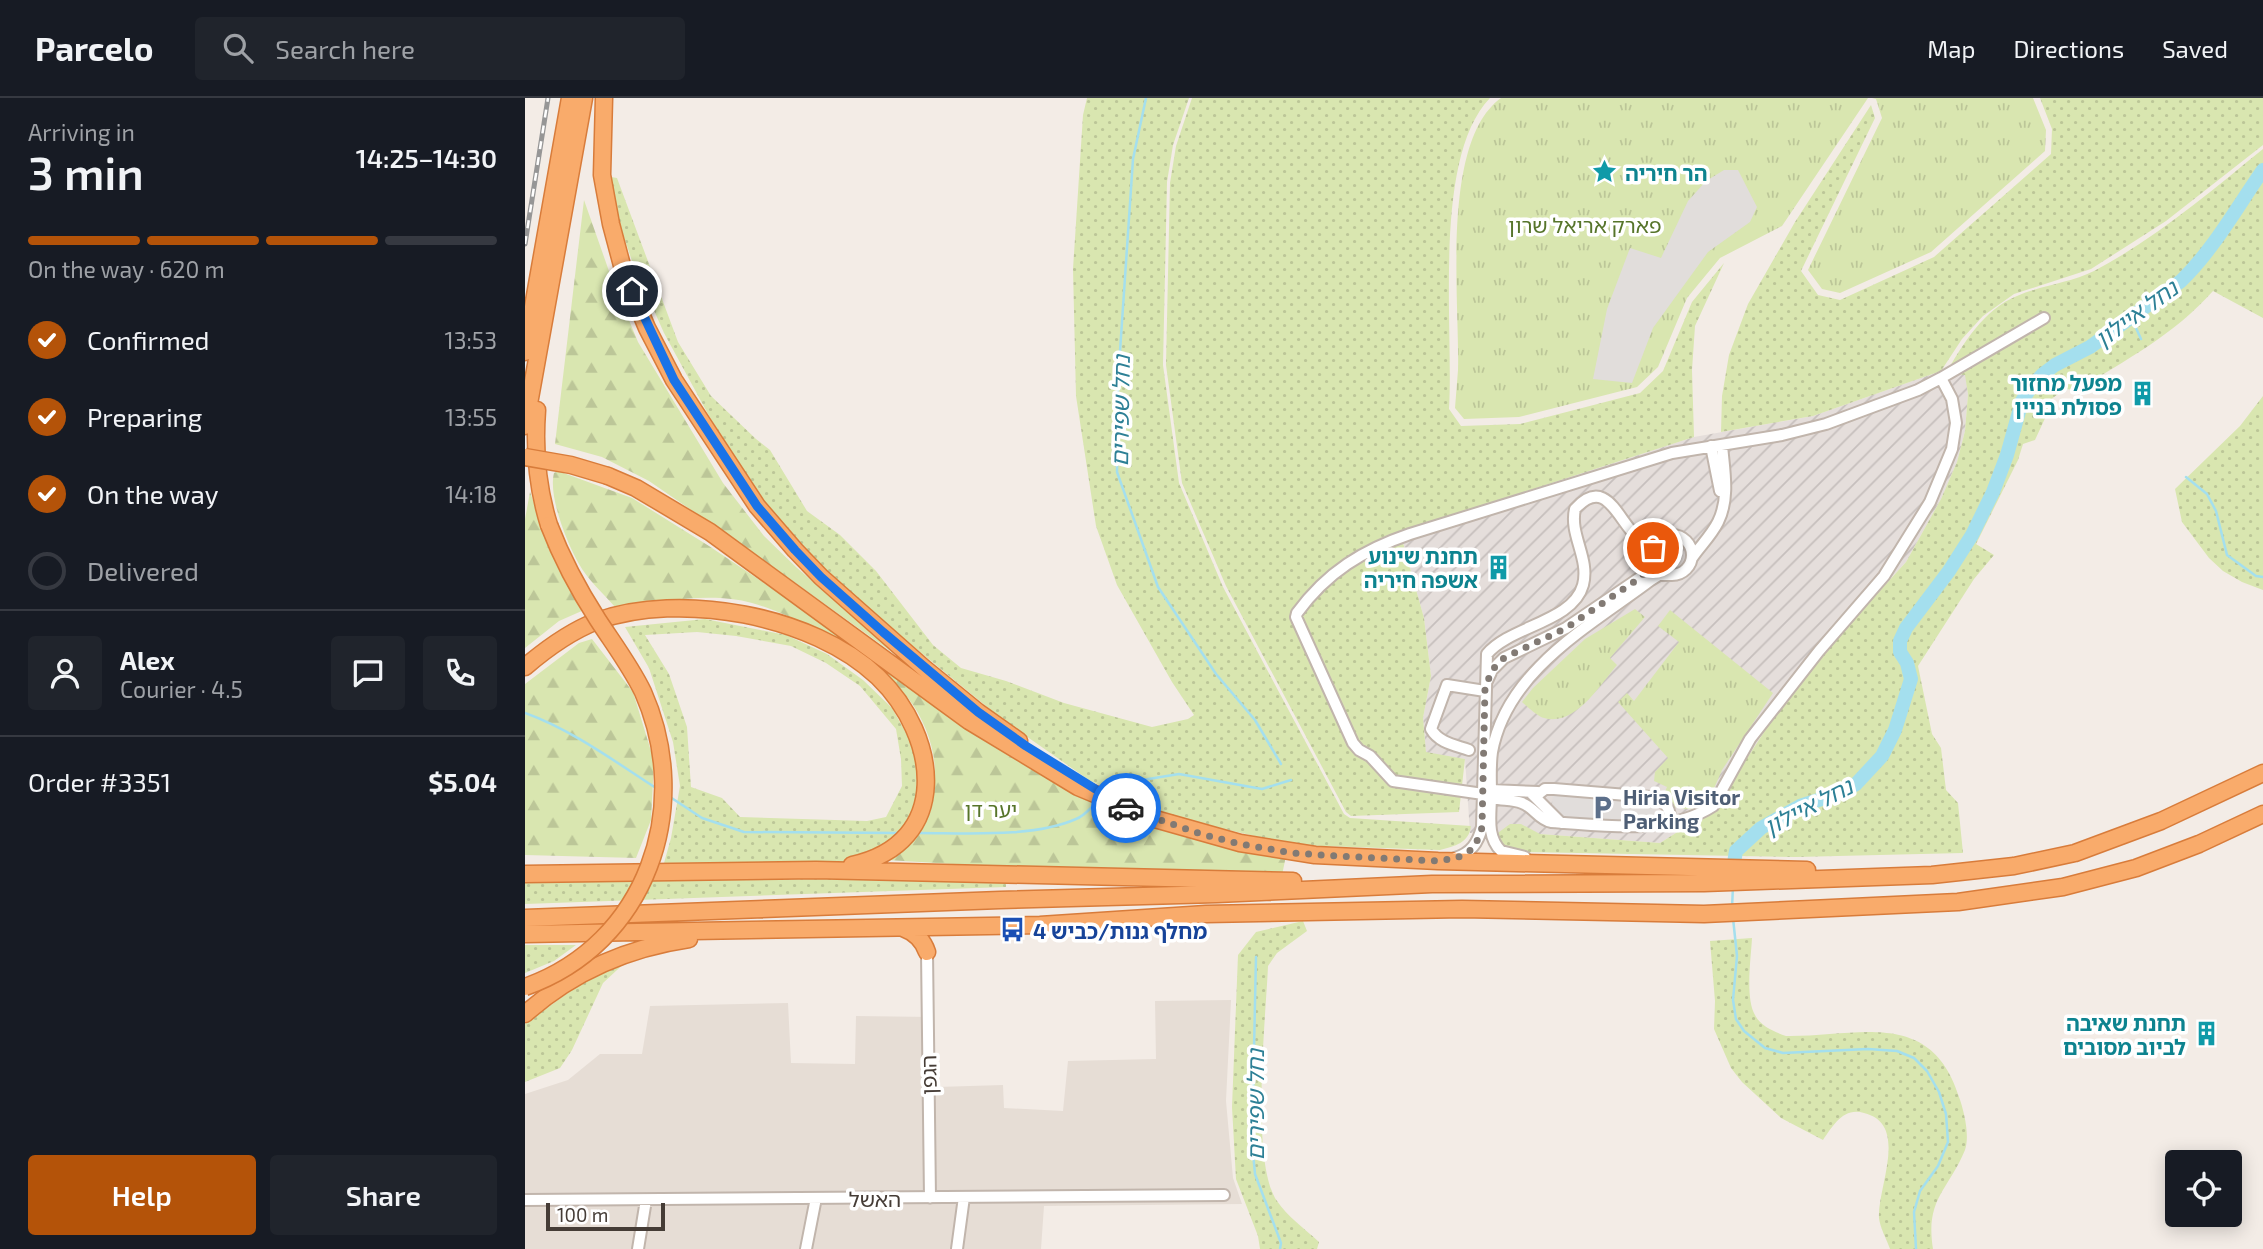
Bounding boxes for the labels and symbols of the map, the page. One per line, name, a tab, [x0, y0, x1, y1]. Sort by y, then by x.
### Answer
place icon: הר חיריה	[1591, 158, 1619, 186]
place label: הר חיריה	[1625, 160, 1707, 185]
park label: פארק אריאל שרון	[1508, 212, 1662, 237]
pin	[602, 261, 662, 321]
water label: נחל איילון	[2089, 272, 2185, 352]
water label: נחל שפירים	[1105, 353, 1135, 467]
place label: מפעל מחזור פסולת בניין	[2010, 370, 2122, 419]
building icon: מפעל מחזור פסולת בניין	[2128, 380, 2156, 408]
pin	[1623, 518, 1683, 578]
place label: תחנת שינוע אשפה חיריה	[1364, 543, 1478, 592]
building icon: תחנת שינוע אשפה חיריה	[1484, 553, 1512, 581]
water label: נחל איילון	[1759, 771, 1859, 840]
courier	[1091, 773, 1161, 843]
place label: Hiria Visitor Parking	[1623, 784, 1740, 833]
parking icon: Hiria Visitor Parking	[1589, 794, 1617, 822]
park label: יער דן	[965, 796, 1017, 821]
bus stop icon: מחלף גנות/כביש 4	[999, 916, 1027, 944]
place label: מחלף גנות/כביש 4	[1033, 918, 1207, 943]
place label: תחנת שאיבה לביוב מסובים	[2063, 1010, 2186, 1059]
building icon: תחנת שאיבה לביוב מסובים	[2192, 1020, 2220, 1048]
water label: נחל שפירים	[1241, 1047, 1269, 1161]
street label: הגפן	[915, 1055, 941, 1095]
street label: האשל	[849, 1186, 901, 1211]
scale bar	[546, 1200, 665, 1232]

